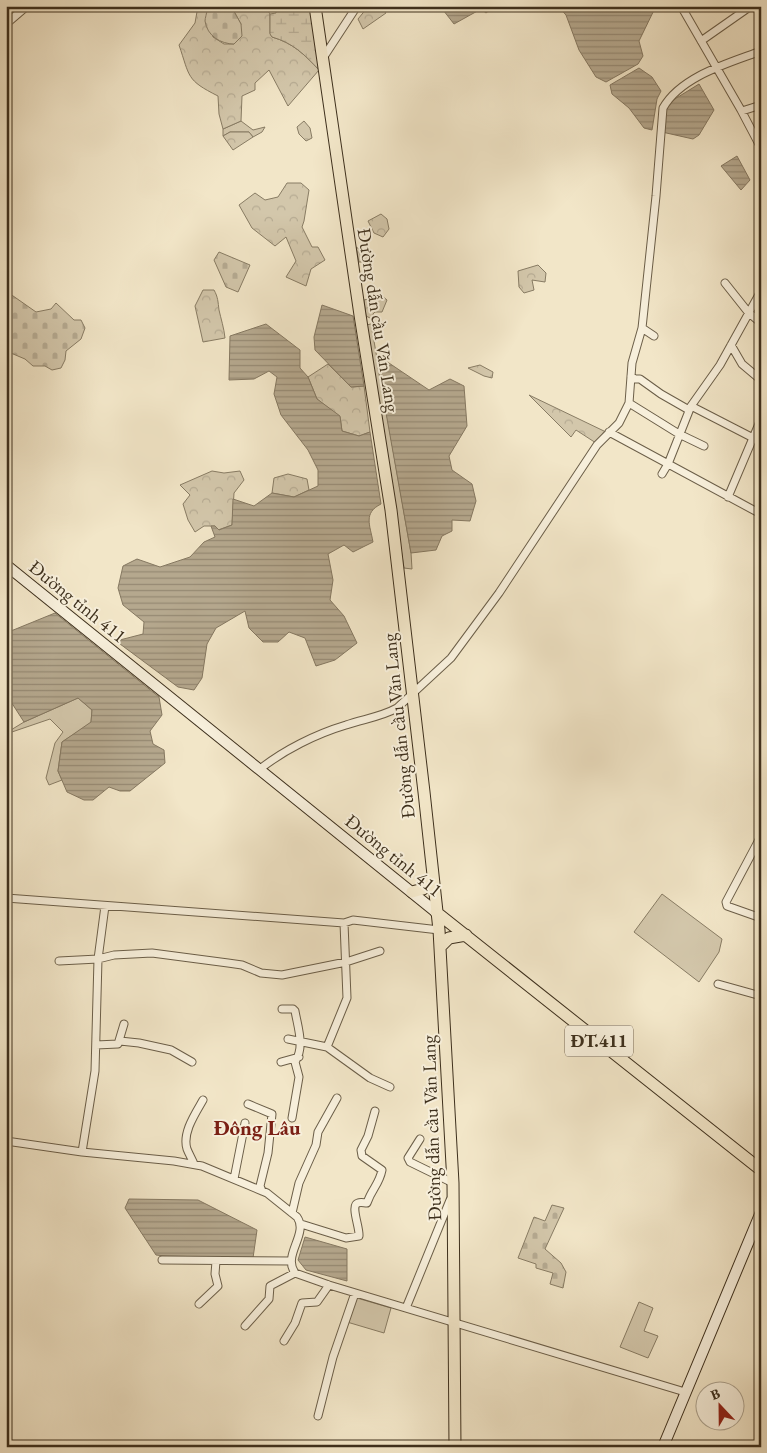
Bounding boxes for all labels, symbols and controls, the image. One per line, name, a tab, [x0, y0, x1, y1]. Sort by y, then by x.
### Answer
street label: Đường dẫn cầu Văn Lang	[352, 226, 406, 415]
street label: Đường tỉnh 411	[24, 554, 132, 648]
street label: Đường dẫn cầu Văn Lang	[376, 632, 421, 820]
street label: Đường tỉnh 411	[340, 808, 448, 902]
road number: ĐT.411	[565, 1026, 633, 1056]
street label: Đường dẫn cầu Văn Lang	[416, 1034, 447, 1221]
district label: Đông Lâu	[213, 1114, 301, 1141]
north arrow	[694, 1380, 744, 1430]
text: B	[708, 1384, 723, 1404]

